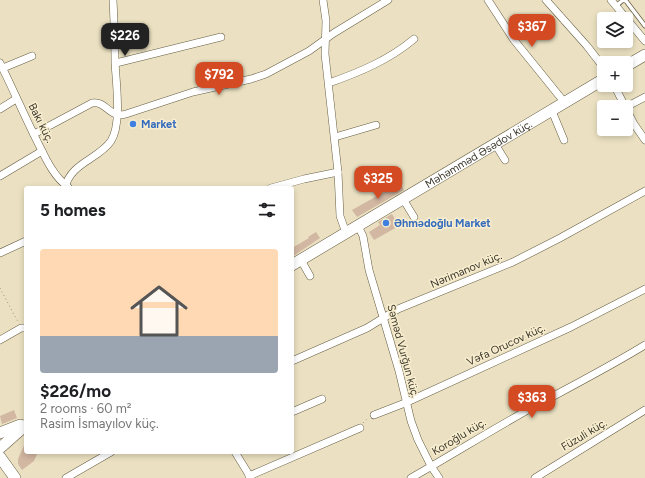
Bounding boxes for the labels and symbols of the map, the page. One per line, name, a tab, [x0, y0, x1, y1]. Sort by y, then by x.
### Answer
pin: $367	[508, 14, 556, 48]
pin: $226	[101, 23, 149, 57]
pin: $792	[195, 62, 243, 96]
street label: Bakı küç.	[26, 101, 56, 145]
street label: Məhəmməd Əsədov küç.	[423, 117, 534, 191]
place label: Market	[141, 118, 177, 131]
marker: Market	[128, 119, 138, 129]
pin: $325	[354, 166, 402, 200]
place label: Əhmədoğlu Market	[394, 217, 491, 230]
marker: Əhmədoğlu Market	[381, 218, 391, 228]
street label: Nərimanov küç.	[428, 249, 504, 291]
street label: Səməd Vurğun küç.	[384, 303, 422, 399]
street label: Vəfa Orucov küç.	[465, 321, 547, 369]
pin: $363	[508, 385, 556, 419]
street label: Koroğlu küç.	[430, 416, 488, 458]
street label: Füzuli küç.	[559, 416, 609, 454]

